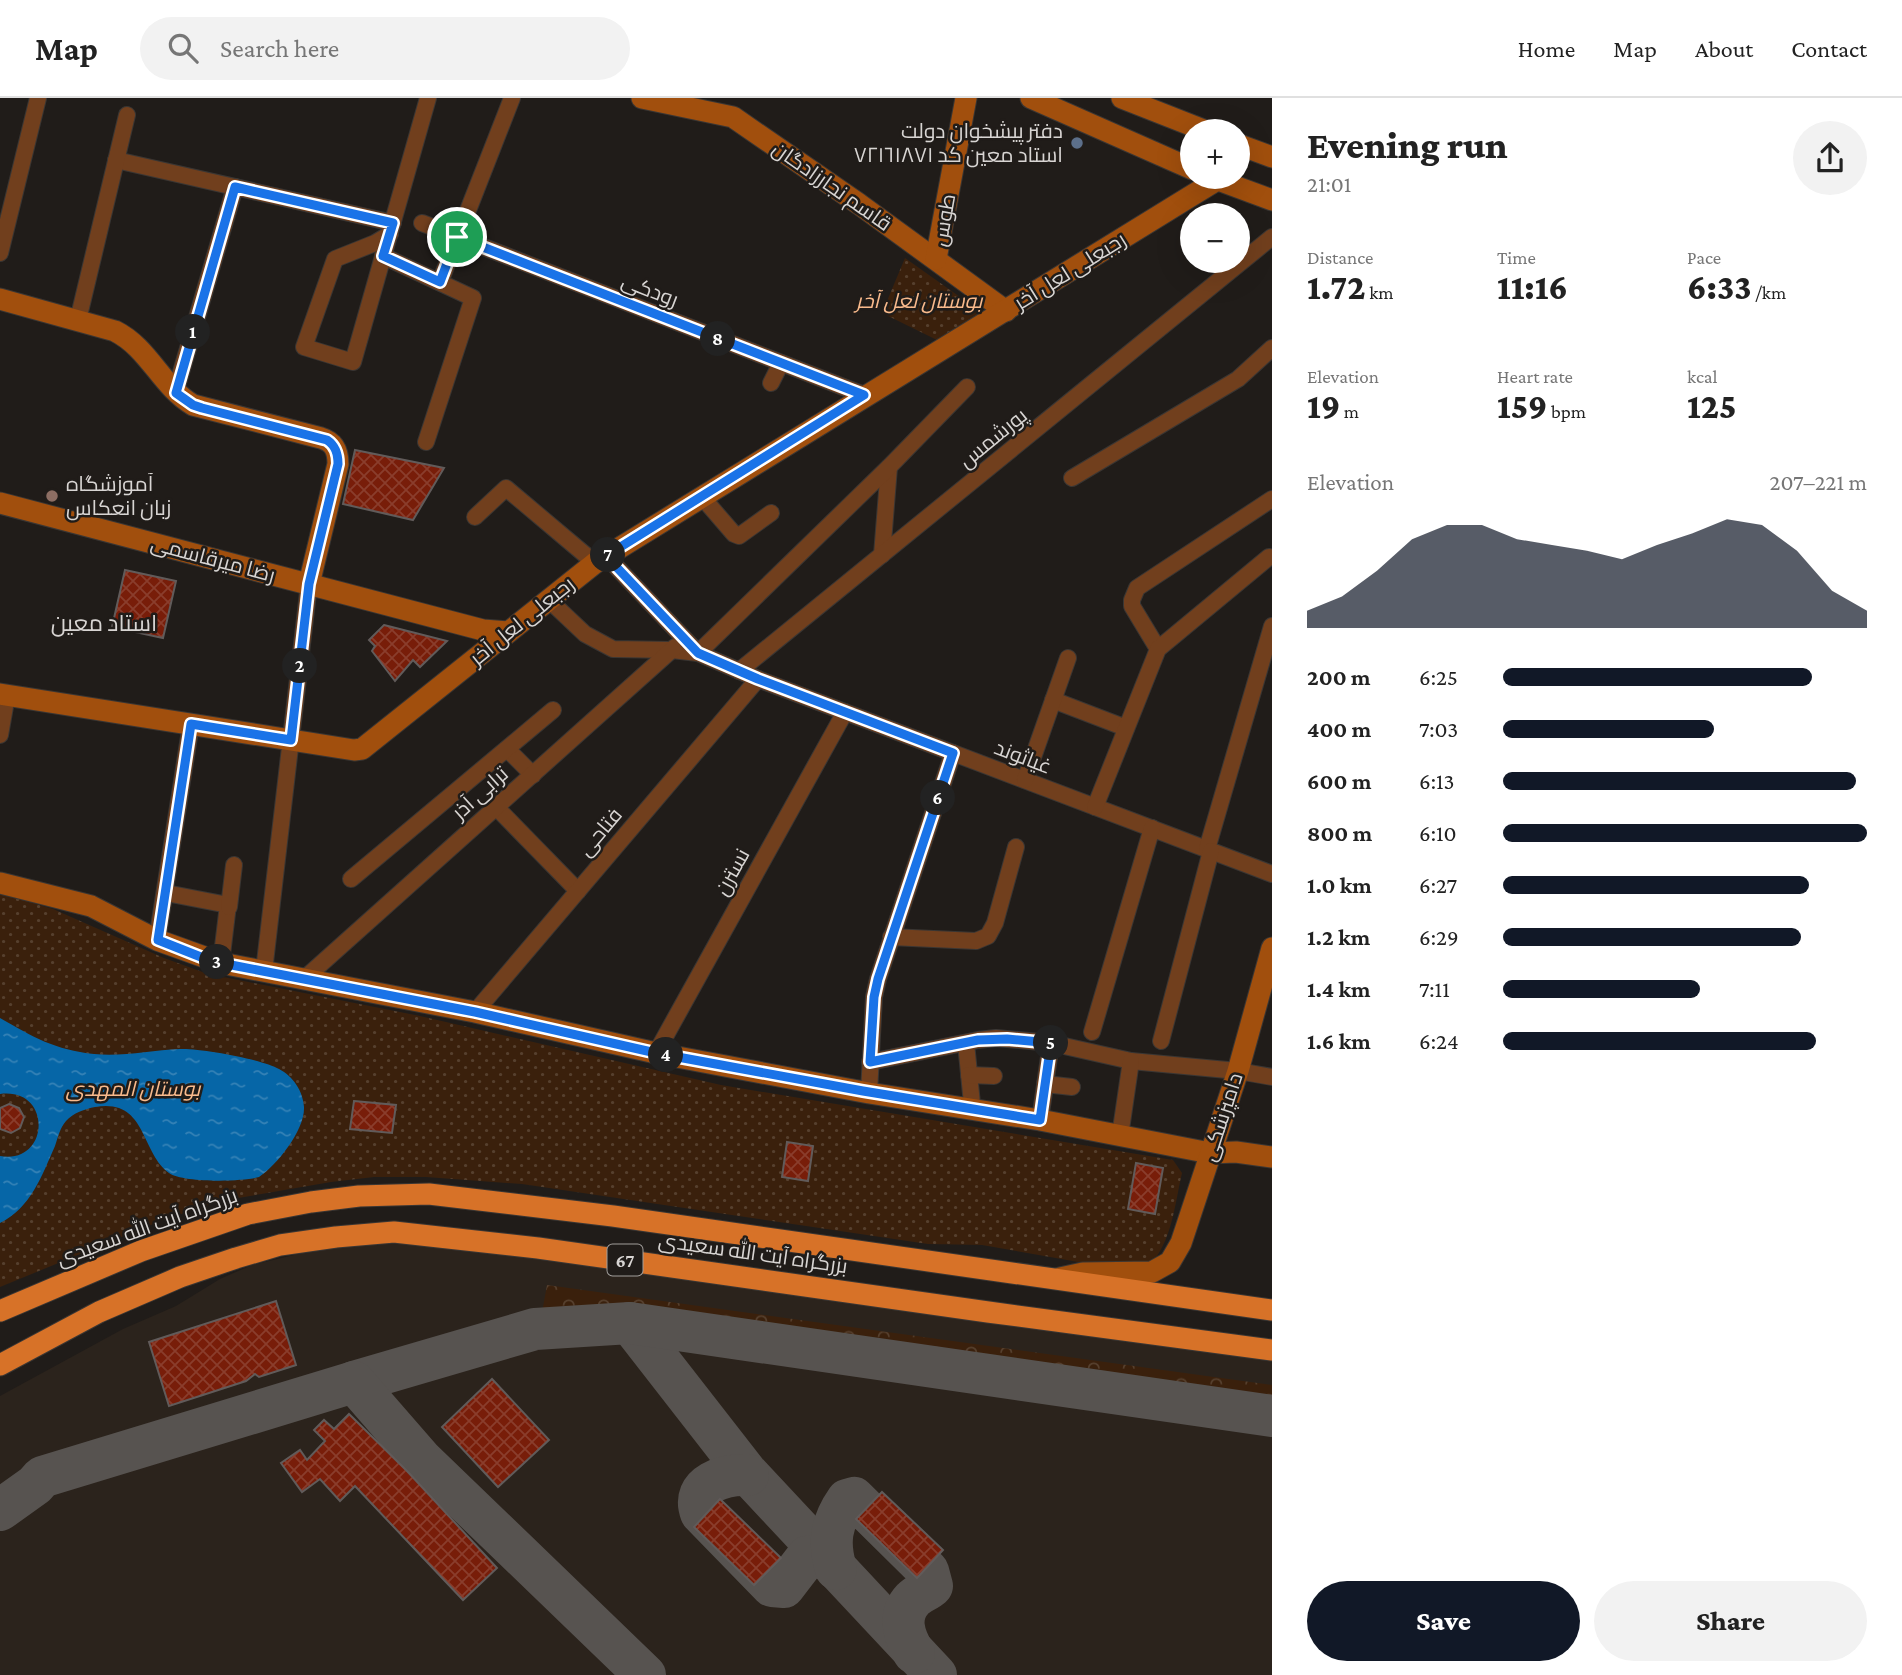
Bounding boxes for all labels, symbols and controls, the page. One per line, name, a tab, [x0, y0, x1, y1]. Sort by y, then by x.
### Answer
search box	[140, 17, 630, 80]
icon: search	[164, 29, 202, 67]
text: Map	[35, 30, 98, 67]
text: Search here	[220, 34, 339, 63]
text: Home	[1518, 35, 1575, 62]
text: Map	[1613, 35, 1657, 62]
text: About	[1695, 35, 1753, 62]
text: Contact	[1791, 35, 1867, 62]
place label: دفتر پيشخوان دولت استاد معين كد ٧٢١٦١٨٧١	[854, 119, 1063, 168]
map controls	[1180, 119, 1250, 273]
button: +	[1180, 119, 1250, 189]
button: share	[1793, 121, 1867, 195]
text: Evening run	[1307, 124, 1508, 166]
marker: دفتر پيشخوان دولت استاد معين كد ٧٢١٦١٨٧١	[1069, 135, 1085, 151]
street label: قاسم نجارزادگان	[767, 136, 896, 238]
text: 21:01	[1307, 171, 1352, 197]
street label: طوس	[928, 192, 961, 248]
button: −	[1180, 203, 1250, 273]
pin	[427, 207, 487, 267]
icon: arrive	[438, 218, 476, 256]
street label: رجبعلی لعل آخر	[1009, 227, 1131, 316]
text: Distance	[1307, 247, 1373, 268]
text: Time	[1497, 247, 1536, 268]
text: Pace	[1687, 247, 1721, 268]
street label: رودکی	[618, 268, 682, 313]
text: 1.72	[1307, 268, 1366, 307]
text: 11:16	[1497, 268, 1568, 307]
text: 6:33	[1687, 268, 1751, 307]
text: km	[1366, 282, 1394, 303]
text: /km	[1751, 282, 1786, 303]
park label: بوستان لعل آخر	[853, 289, 984, 314]
pin: 1	[176, 314, 210, 350]
text: 1	[189, 321, 196, 342]
pin: 8	[700, 322, 736, 356]
text: 8	[712, 328, 723, 349]
text: Elevation	[1307, 366, 1379, 387]
text: Heart rate	[1497, 366, 1573, 387]
text: kcal	[1687, 366, 1718, 387]
text: 19	[1307, 387, 1340, 426]
text: 159	[1497, 387, 1547, 426]
text: 125	[1687, 387, 1737, 426]
text: m	[1340, 401, 1359, 422]
text: bpm	[1547, 401, 1586, 422]
street label: پورشمس	[954, 403, 1034, 474]
text: Elevation	[1307, 469, 1394, 495]
text: 207–221 m	[1770, 469, 1867, 495]
place label: آموزشگاه زبان انعکاس	[66, 472, 171, 521]
marker: آموزشگاه زبان انعکاس	[44, 488, 60, 504]
street label: رضا میرقاسمی	[148, 531, 278, 588]
pin: 7	[590, 538, 626, 573]
text: 7	[603, 544, 612, 565]
street label: رجبعلی لعل آخر	[464, 572, 580, 672]
district label: استاد معین	[51, 610, 157, 637]
pin: 2	[282, 648, 318, 684]
text: 2	[295, 655, 304, 676]
text: 200 m	[1307, 664, 1371, 690]
text: 6:25	[1419, 664, 1458, 690]
text: 400 m	[1307, 716, 1371, 742]
text: 7:03	[1419, 716, 1458, 742]
street label: غیاثوند	[991, 735, 1055, 779]
street label: ترابی آذر	[446, 761, 514, 826]
text: 600 m	[1307, 768, 1371, 794]
text: 6:13	[1419, 768, 1455, 794]
pin: 6	[920, 780, 956, 816]
text: 6	[932, 787, 943, 808]
street label: فتاحی	[573, 803, 628, 862]
text: 800 m	[1307, 820, 1372, 846]
text: 6:10	[1419, 820, 1457, 846]
street label: نسترن	[709, 844, 756, 900]
text: 1.0 km	[1307, 872, 1372, 898]
text: 6:27	[1419, 872, 1457, 898]
text: 1.2 km	[1307, 924, 1370, 950]
text: 6:29	[1419, 924, 1459, 950]
pin: 3	[200, 944, 234, 980]
text: 3	[212, 951, 221, 972]
text: 1.4 km	[1307, 976, 1370, 1002]
text: 7:11	[1419, 976, 1450, 1002]
pin: 5	[1034, 1026, 1068, 1060]
text: 1.6 km	[1307, 1028, 1371, 1054]
text: 6:24	[1419, 1028, 1459, 1054]
text: 5	[1046, 1032, 1055, 1053]
pin: 4	[648, 1038, 684, 1072]
text: 4	[660, 1044, 671, 1065]
street label: دامپزشکی	[1196, 1070, 1249, 1165]
park label: بوستان المهدی	[66, 1077, 202, 1102]
street label: بزرگراه آیت الله سعیدی	[53, 1181, 241, 1272]
street label: بزرگراه آیت الله سعیدی	[657, 1226, 849, 1279]
road number: 67	[608, 1244, 642, 1276]
button: Save	[1307, 1581, 1580, 1661]
button: Share	[1594, 1581, 1867, 1661]

